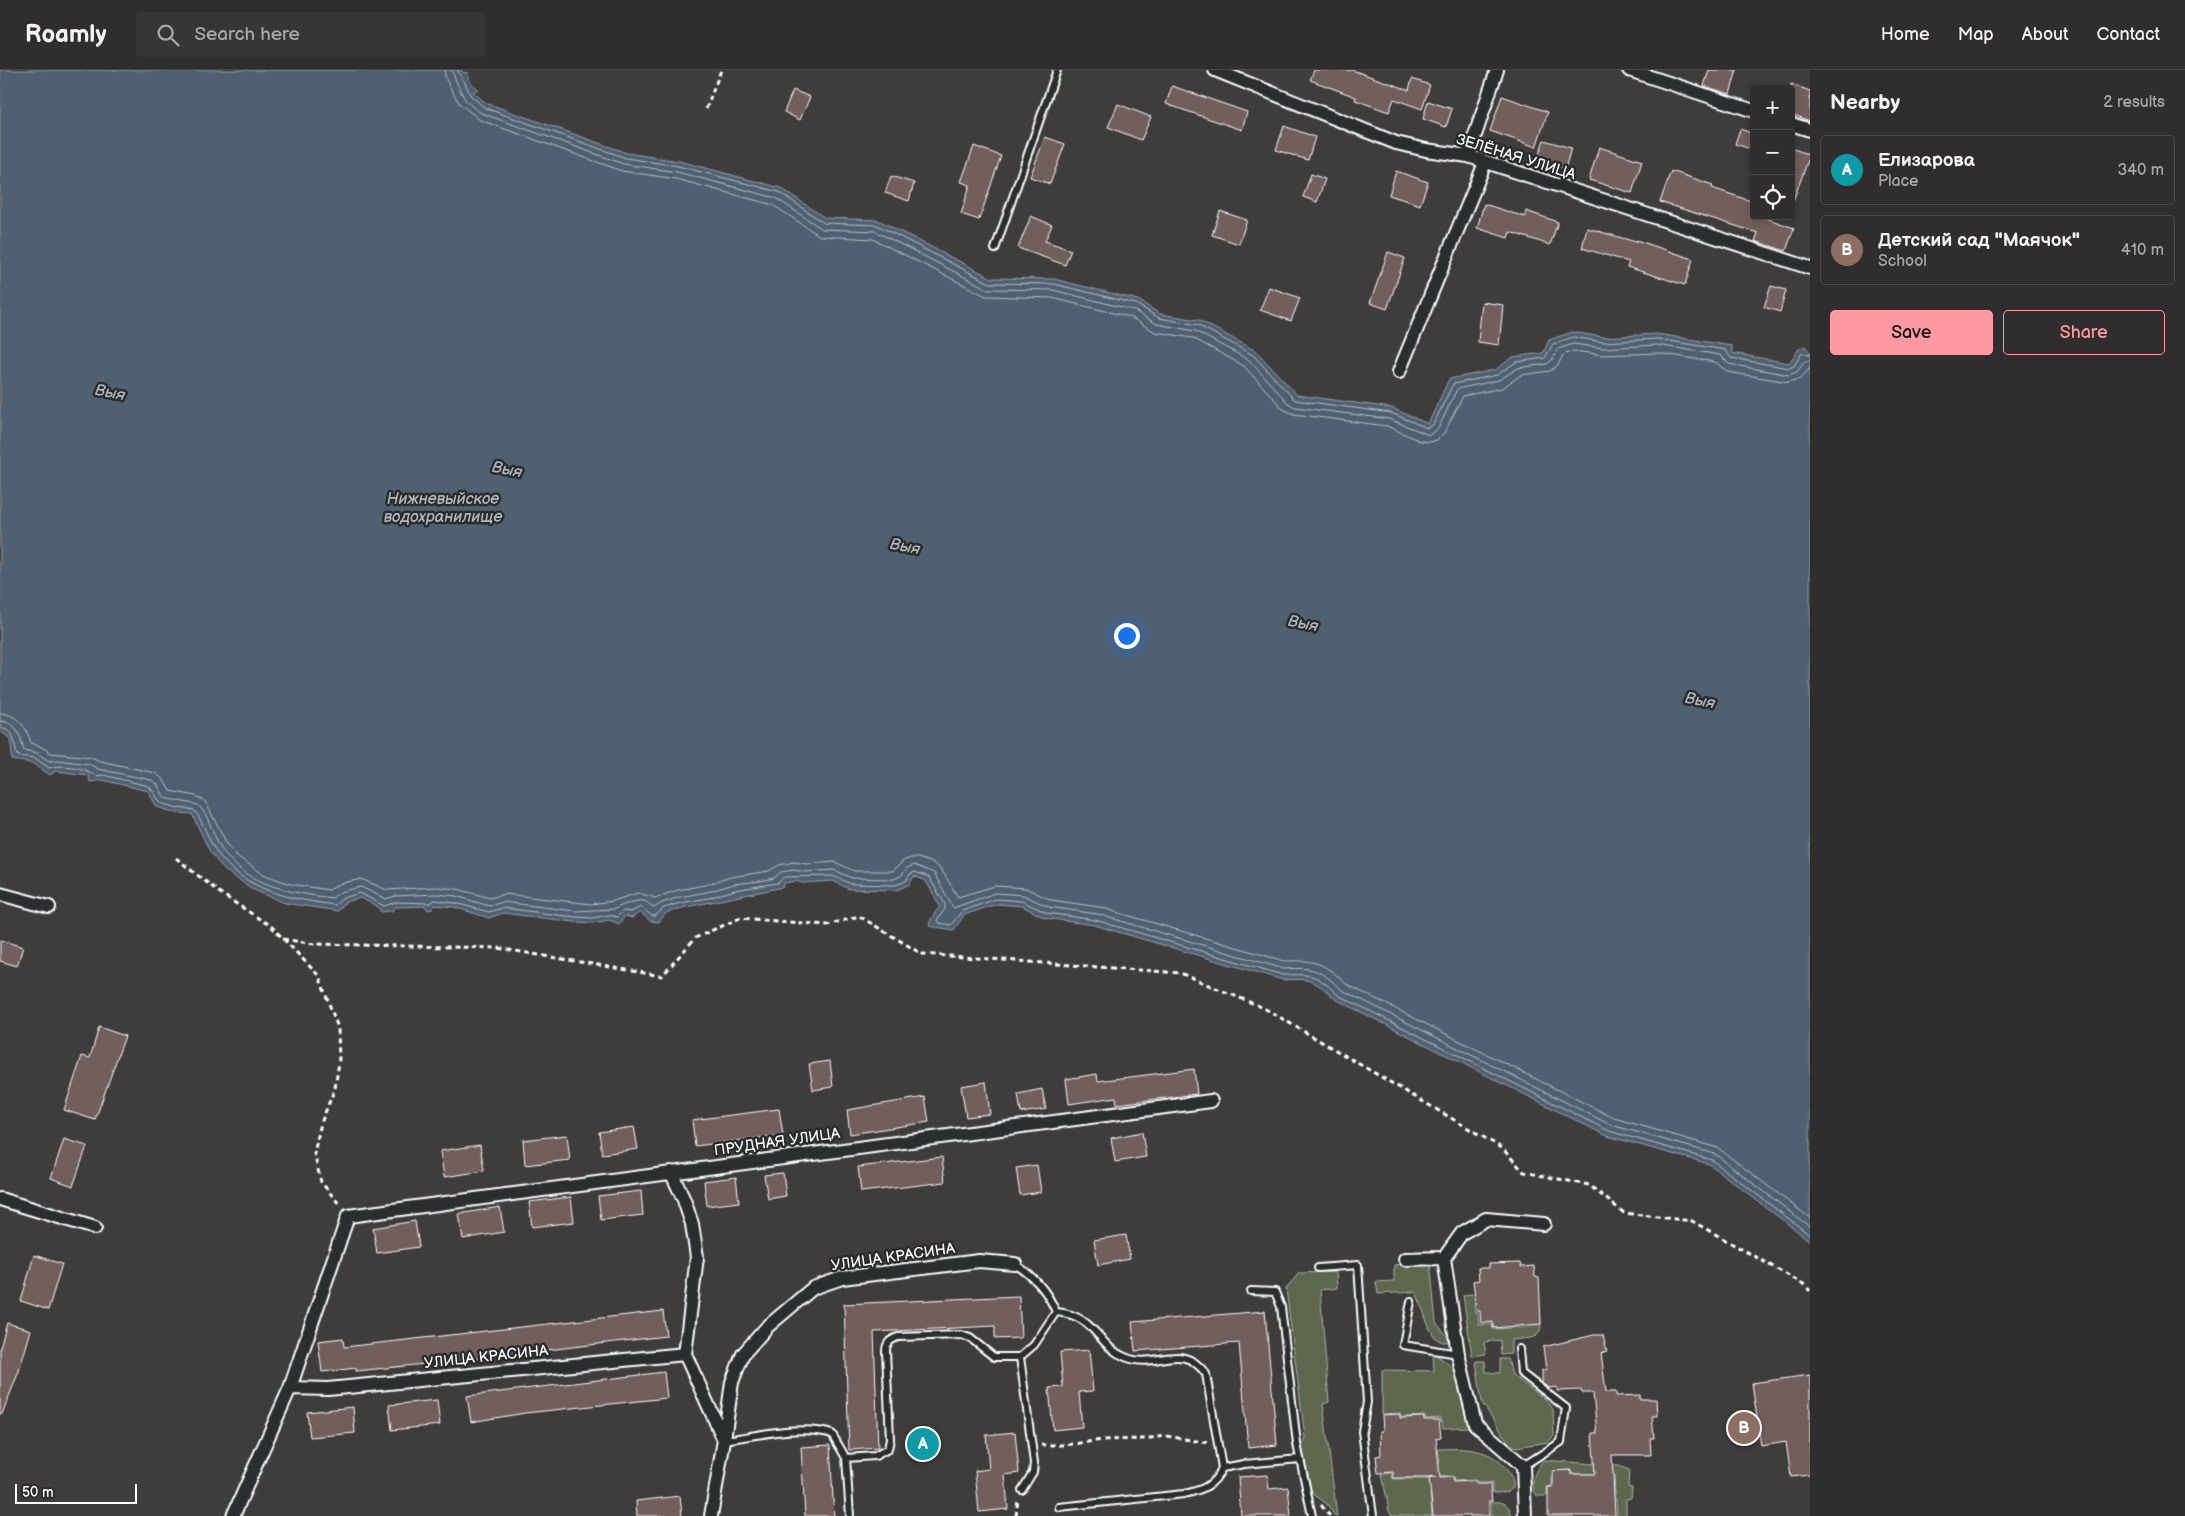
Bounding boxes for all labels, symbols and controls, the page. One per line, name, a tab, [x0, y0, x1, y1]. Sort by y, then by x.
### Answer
search box	[136, 12, 486, 57]
text: Roamly	[25, 20, 106, 49]
icon: search	[154, 21, 182, 49]
text: Search here	[194, 23, 300, 46]
text: Home	[1881, 24, 1930, 45]
text: Map	[1958, 24, 1994, 45]
text: About	[2022, 24, 2069, 45]
text: Contact	[2097, 24, 2160, 45]
map controls	[1750, 85, 1795, 220]
button: +	[1750, 85, 1795, 130]
text: Nearby	[1830, 90, 1900, 115]
text: 2 results	[2103, 93, 2165, 112]
street label: ЗЕЛЁНАЯ УЛИЦА	[1454, 130, 1579, 184]
button: −	[1750, 130, 1795, 175]
text: Елизарова	[1878, 149, 1975, 172]
text: A	[1842, 161, 1852, 180]
text: 340 m	[2117, 161, 2164, 180]
text: Place	[1878, 172, 1919, 191]
button: locate	[1750, 175, 1795, 220]
text: Детский сад "Маячок"	[1878, 229, 2080, 252]
text: B	[1841, 241, 1853, 260]
text: 410 m	[2121, 241, 2164, 260]
text: School	[1878, 252, 1927, 271]
button: Save	[1830, 310, 1993, 355]
button: Share	[2003, 310, 2165, 355]
water label: Выя	[93, 381, 127, 405]
water label: Выя	[490, 458, 524, 482]
water label: Нижневыйское водохранилище	[384, 490, 502, 527]
water label: Выя	[888, 535, 922, 559]
water label: Выя	[1286, 612, 1320, 636]
your location	[1114, 623, 1140, 649]
water label: Выя	[1683, 689, 1717, 713]
street label: ПРУДНАЯ УЛИЦА	[713, 1124, 842, 1160]
street label: УЛИЦА КРАСИНА	[830, 1239, 957, 1275]
street label: УЛИЦА КРАСИНА	[423, 1341, 550, 1373]
pin: B	[1728, 1409, 1760, 1447]
pin: A	[907, 1425, 939, 1463]
scale bar	[15, 1481, 138, 1504]
text: 50 m	[22, 1484, 54, 1501]

